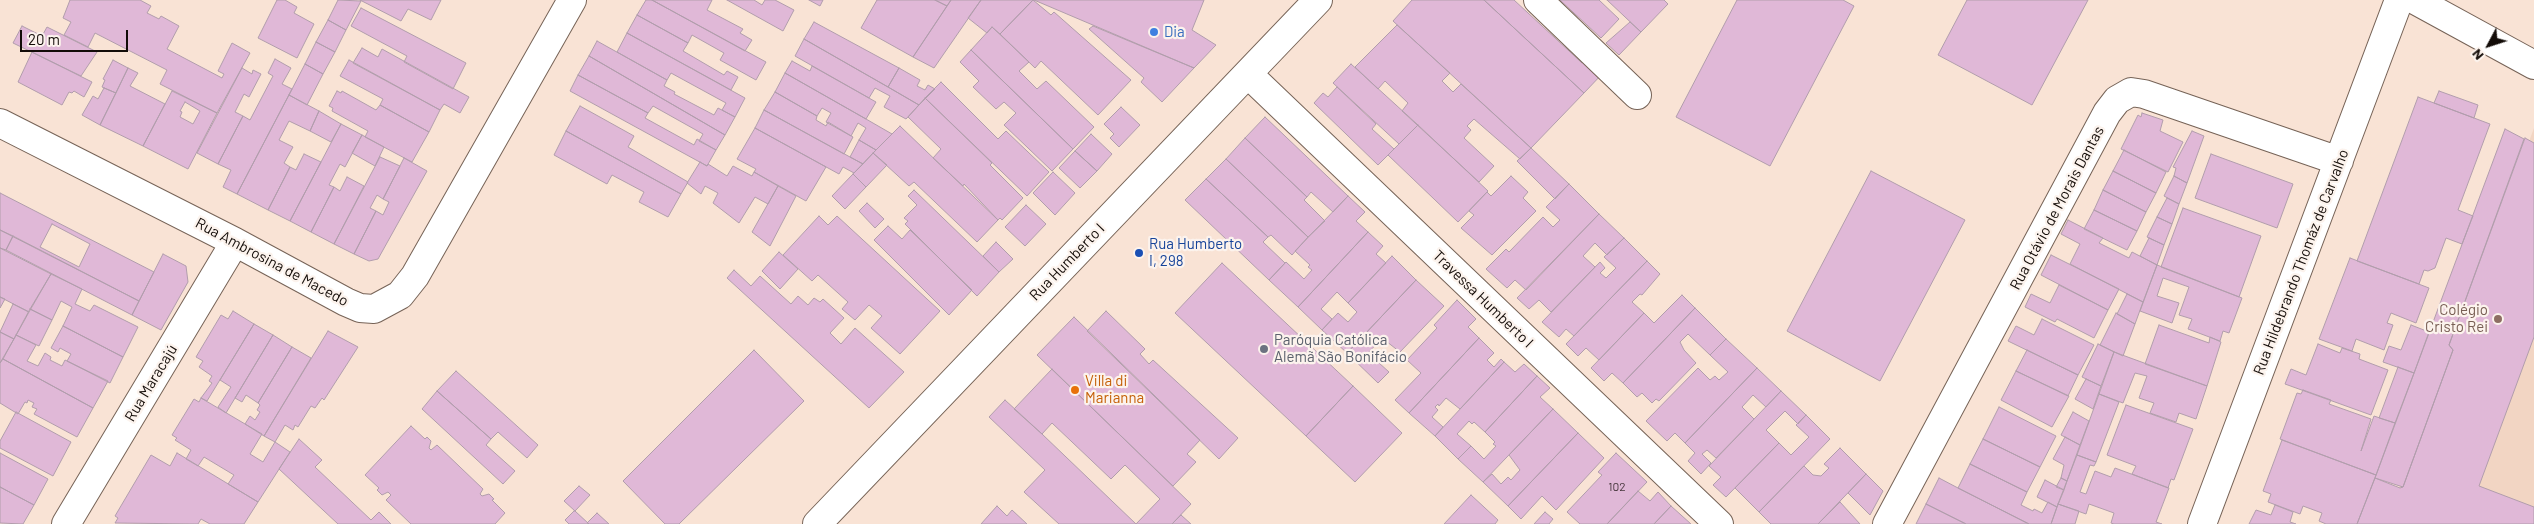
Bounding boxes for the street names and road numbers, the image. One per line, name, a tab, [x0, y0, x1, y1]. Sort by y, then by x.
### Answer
street label: Rua Otávio de Morais Dantas	[2006, 123, 2108, 293]
street label: Rua Hildebrando Thomáz de Carvalho	[2250, 147, 2352, 377]
street label: Rua Ambrosina de Macedo	[192, 214, 352, 310]
street label: Rua Humberto I	[1026, 220, 1108, 304]
street label: Travessa Humberto I	[1429, 246, 1537, 352]
street label: Rua Maracajú	[121, 341, 181, 425]

